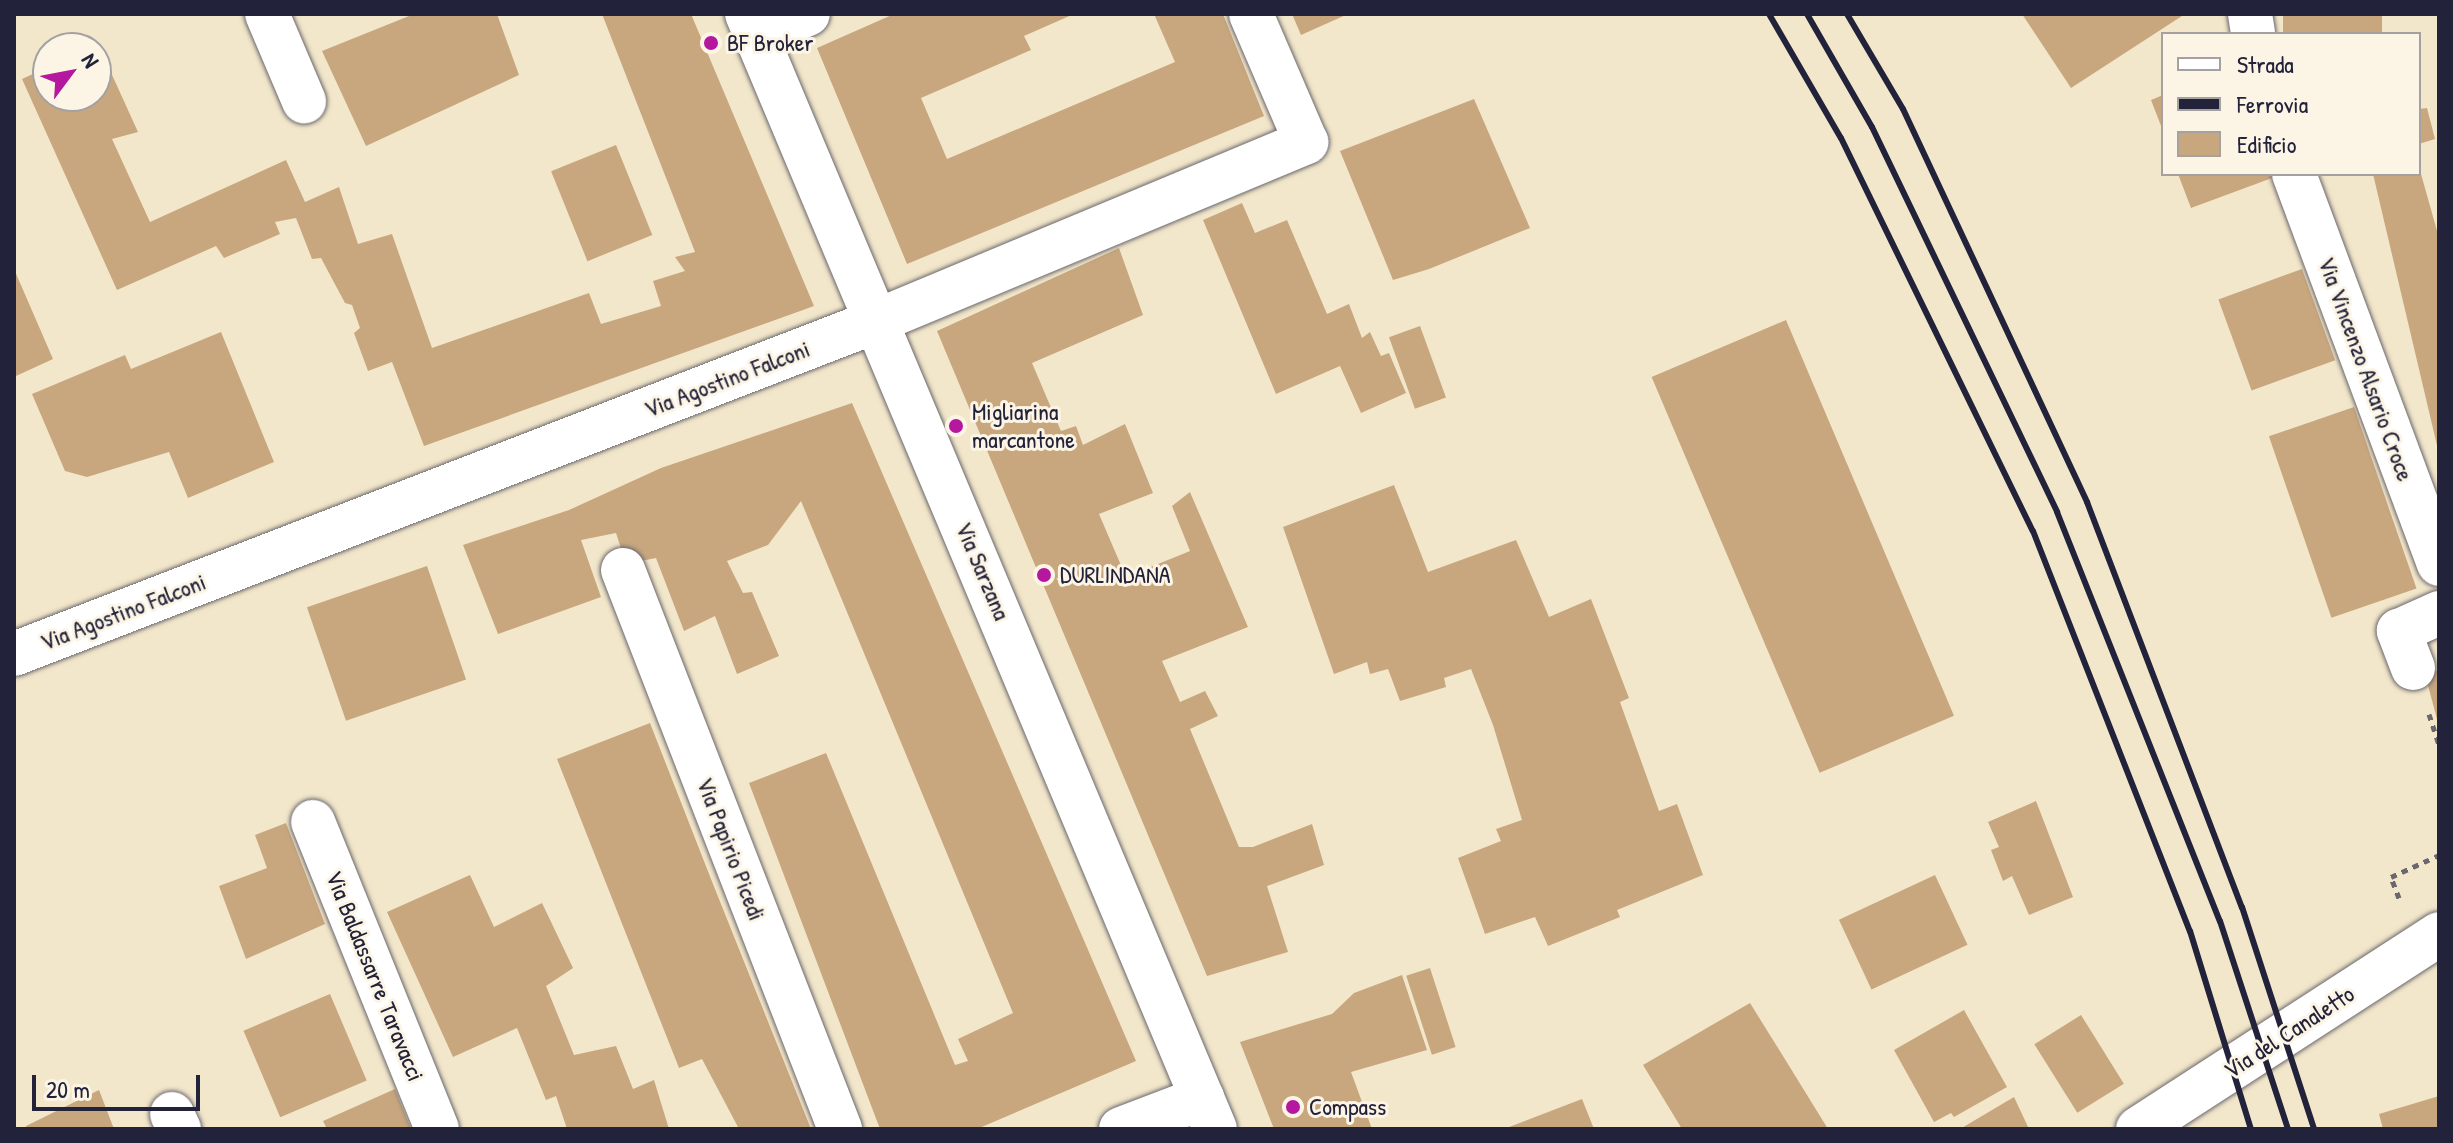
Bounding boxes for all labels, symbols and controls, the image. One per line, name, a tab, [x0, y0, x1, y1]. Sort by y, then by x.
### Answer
place label: BF Broker	[727, 29, 814, 57]
north arrow	[32, 32, 112, 112]
legend	[2161, 32, 2421, 176]
marker: BF Broker	[702, 34, 720, 52]
text: N	[75, 47, 106, 73]
text: Strada	[2237, 48, 2294, 80]
text: Ferrovia	[2237, 88, 2308, 120]
text: Edificio	[2237, 128, 2296, 160]
street label: Via Vincenzo Alsario Croce	[2312, 253, 2420, 485]
street label: Via Agostino Falconi	[640, 334, 814, 424]
place label: Migliarina marcantone	[972, 398, 1075, 454]
marker: Migliarina marcantone	[947, 417, 965, 435]
street label: Via Sarzana	[950, 518, 1016, 624]
place label: DURLINDANA	[1060, 561, 1170, 589]
marker: DURLINDANA	[1035, 566, 1053, 584]
street label: Via Agostino Falconi	[36, 567, 210, 657]
street label: Via Papirio Picedi	[691, 773, 771, 925]
street label: Via Baldassarre Taravacci	[320, 867, 430, 1085]
street label: Via del Canaletto	[2218, 979, 2360, 1085]
scale bar	[36, 1059, 204, 1109]
text: 20 m	[46, 1073, 90, 1105]
place label: Compass	[1309, 1093, 1386, 1121]
marker: Compass	[1284, 1098, 1302, 1116]

